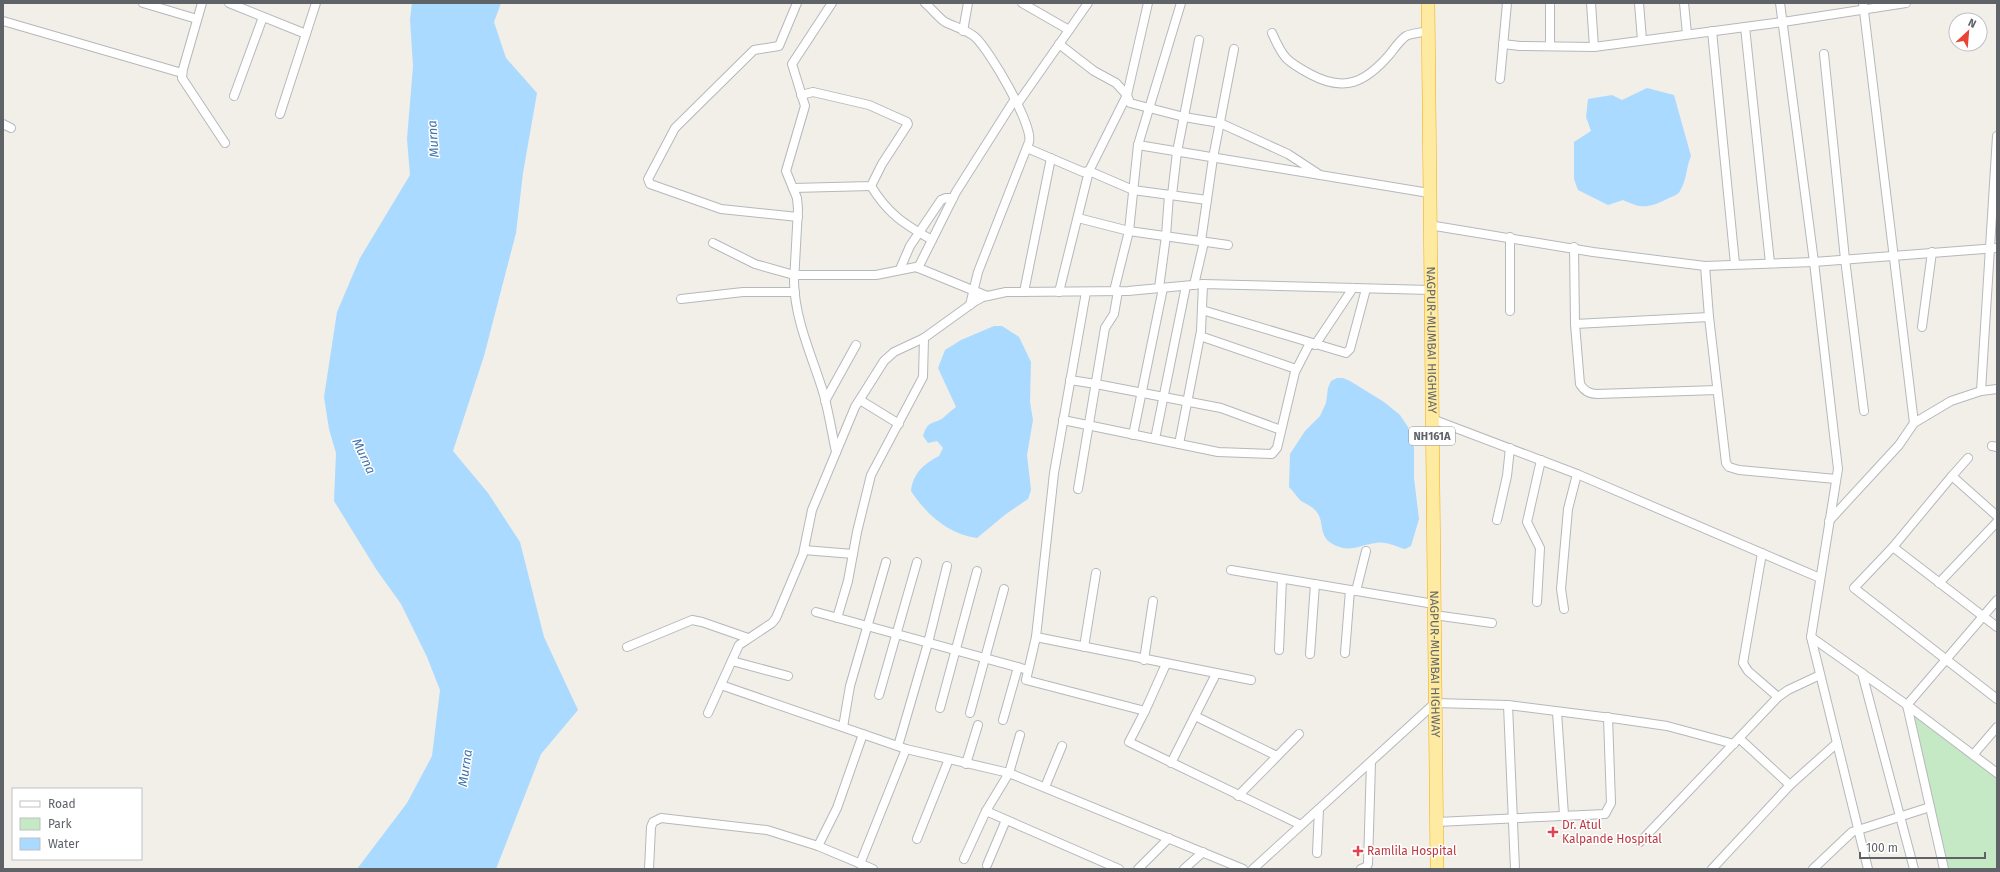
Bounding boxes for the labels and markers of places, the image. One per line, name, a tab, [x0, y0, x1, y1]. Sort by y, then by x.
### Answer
place label: Dr. Atul Kalpande Hospital	[1562, 818, 1662, 846]
marker: Dr. Atul Kalpande Hospital	[1547, 826, 1559, 838]
place label: Ramlila Hospital	[1367, 844, 1457, 858]
marker: Ramlila Hospital	[1352, 845, 1364, 857]

